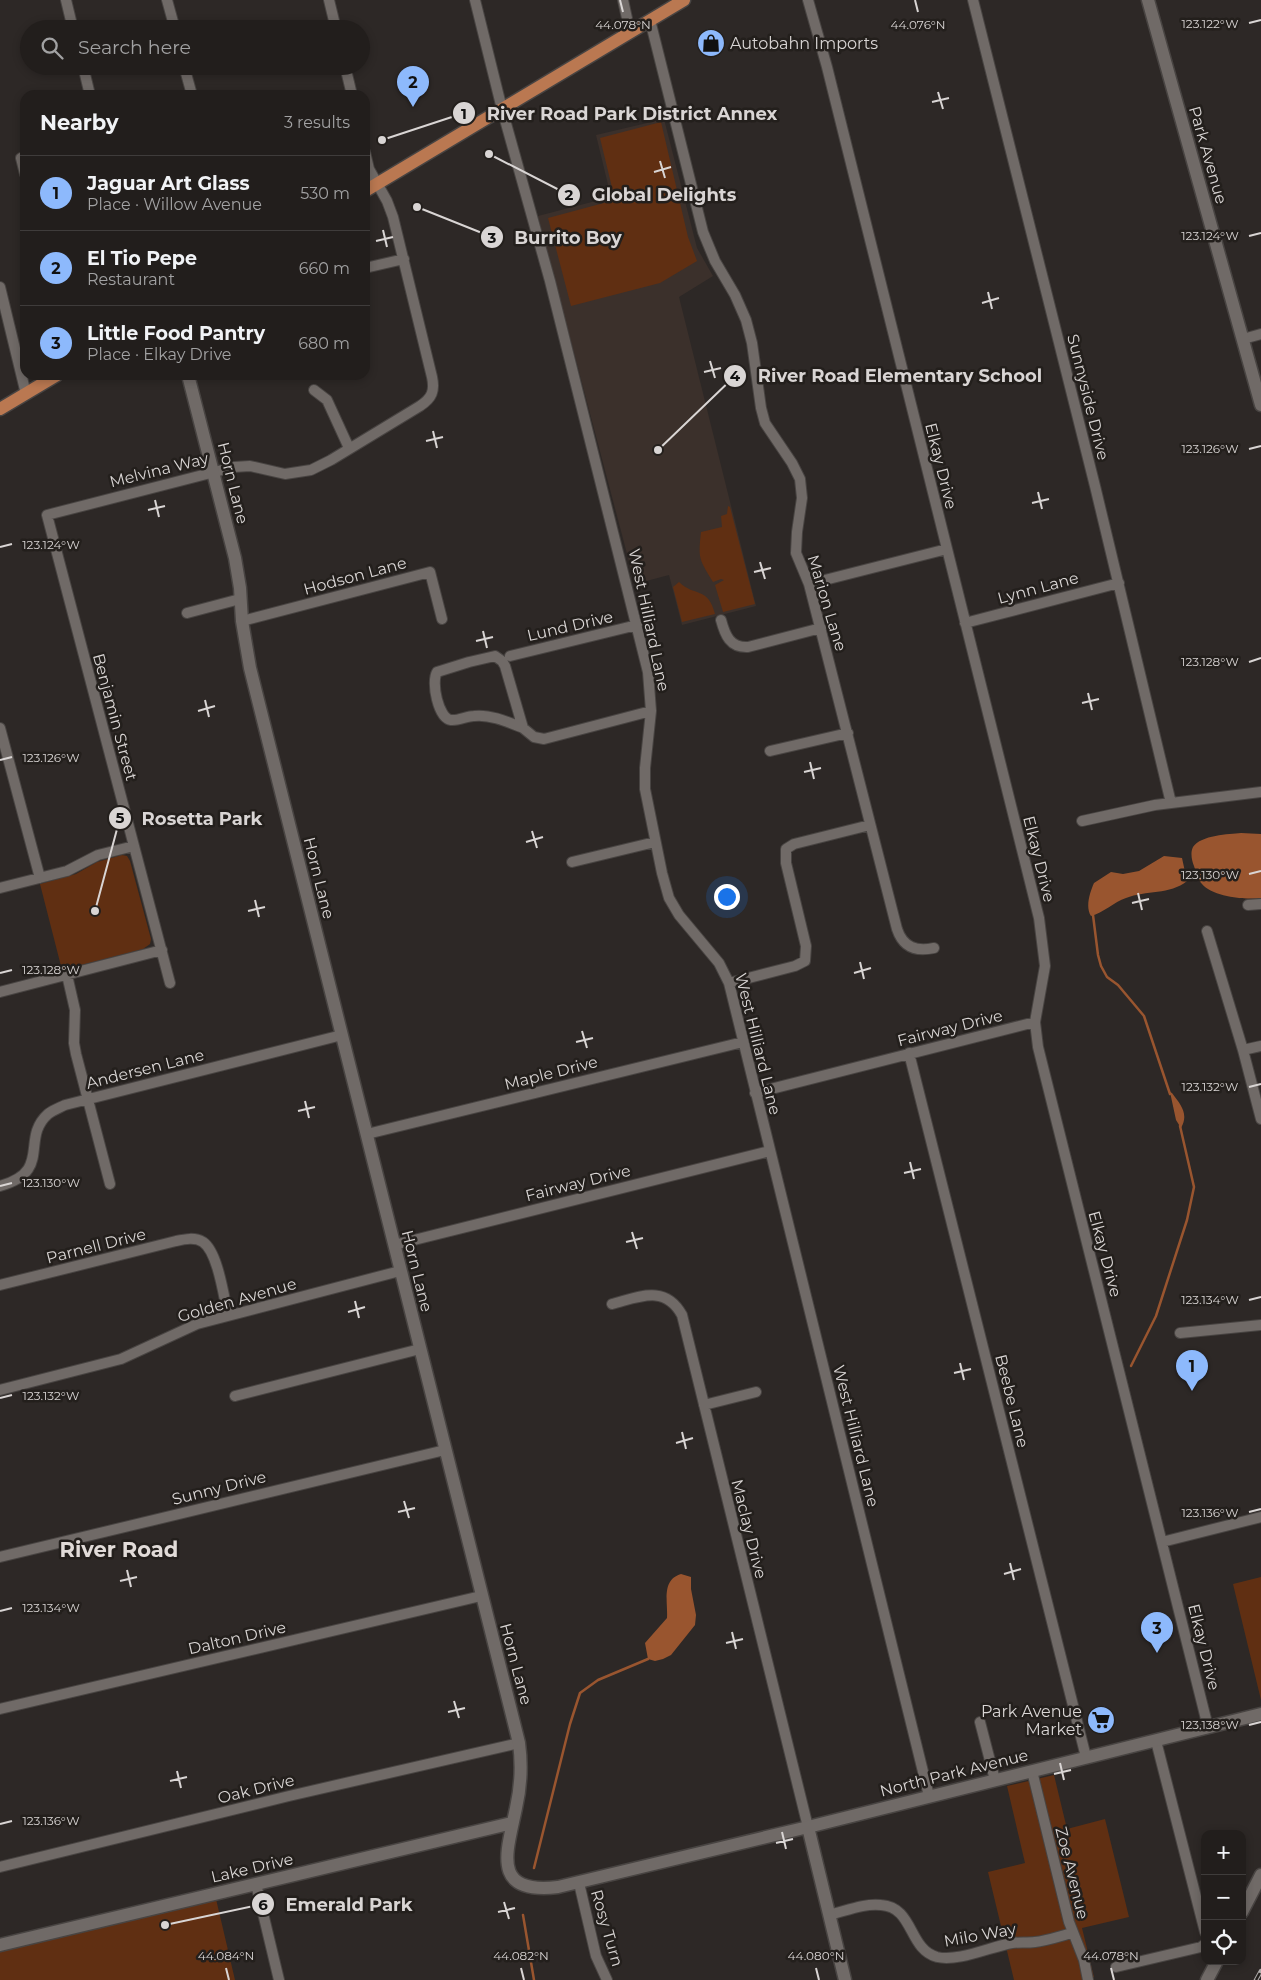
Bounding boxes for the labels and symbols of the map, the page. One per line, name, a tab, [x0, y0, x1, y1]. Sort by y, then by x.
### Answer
text: 123.122°W	[1182, 16, 1238, 31]
text: 44.078°N	[595, 17, 651, 32]
text: 44.076°N	[890, 17, 946, 32]
shop icon: Autobahn Imports	[696, 28, 726, 58]
place label: Autobahn Imports	[730, 34, 878, 53]
pin: 2	[397, 66, 429, 107]
callout: River Road Park District Annex	[452, 97, 787, 130]
text: River Road Park District Annex	[487, 103, 778, 125]
text: 1	[461, 104, 467, 123]
street label: Park Avenue	[1185, 104, 1231, 206]
callout: Global Delights	[556, 179, 746, 212]
text: Global Delights	[592, 184, 737, 206]
text: 2	[565, 185, 574, 204]
callout: Burrito Boy	[480, 221, 632, 254]
text: Burrito Boy	[514, 227, 622, 249]
text: 3	[487, 228, 497, 247]
text: 123.124°W	[1181, 228, 1239, 243]
street label: Sunnyside Drive	[1063, 332, 1113, 462]
callout: River Road Elementary School	[723, 359, 1052, 392]
text: River Road Elementary School	[758, 365, 1042, 387]
text: 4	[730, 366, 741, 385]
street label: Elkay Drive	[921, 421, 961, 511]
street label: Horn Lane	[214, 440, 252, 526]
text: 123.126°W	[1181, 441, 1239, 456]
street label: Melvina Way	[108, 448, 211, 491]
text: 123.124°W	[22, 537, 80, 552]
street label: West Hilliard Lane	[625, 547, 673, 693]
street label: Hodson Lane	[301, 553, 409, 599]
street label: Marion Lane	[803, 553, 851, 653]
street label: Lynn Lane	[995, 568, 1081, 608]
street label: Lund Drive	[525, 607, 615, 645]
street label: Benjamin Street	[89, 651, 141, 783]
text: 123.128°W	[1181, 654, 1239, 669]
text: 123.126°W	[22, 750, 80, 765]
callout: Rosetta Park	[107, 802, 273, 835]
text: 5	[116, 808, 125, 827]
text: Rosetta Park	[142, 808, 263, 830]
street label: Elkay Drive	[1019, 814, 1059, 904]
street label: Horn Lane	[300, 835, 338, 921]
text: 123.130°W	[1181, 867, 1239, 882]
your location	[714, 884, 740, 910]
text: 123.128°W	[22, 962, 80, 977]
street label: West Hilliard Lane	[731, 971, 785, 1117]
street label: Fairway Drive	[895, 1006, 1005, 1050]
street label: Andersen Lane	[84, 1045, 206, 1093]
street label: Maple Drive	[502, 1052, 600, 1094]
text: 123.132°W	[1182, 1079, 1238, 1094]
street label: Fairway Drive	[523, 1161, 633, 1205]
text: 123.130°W	[22, 1175, 80, 1190]
street label: Elkay Drive	[1084, 1209, 1126, 1299]
street label: Parnell Drive	[44, 1224, 148, 1268]
street label: Horn Lane	[398, 1228, 436, 1314]
street label: Golden Avenue	[175, 1274, 299, 1326]
text: 123.134°W	[1181, 1292, 1239, 1307]
pin: 1	[1176, 1350, 1208, 1391]
street label: Beebe Lane	[991, 1352, 1033, 1450]
street label: West Hilliard Lane	[829, 1363, 883, 1509]
text: 123.132°W	[23, 1388, 79, 1403]
street label: Sunny Drive	[170, 1467, 268, 1509]
street label: Maclay Drive	[727, 1477, 771, 1581]
text: 123.136°W	[1181, 1505, 1239, 1520]
district label: River Road	[60, 1537, 178, 1562]
text: 123.134°W	[22, 1600, 80, 1615]
street label: Elkay Drive	[1184, 1602, 1224, 1692]
pin: 3	[1141, 1612, 1173, 1653]
street label: Dalton Drive	[186, 1617, 288, 1659]
street label: Horn Lane	[496, 1621, 536, 1707]
place label: Park Avenue Market	[981, 1702, 1083, 1739]
supermarket icon: Park Avenue Market	[1086, 1705, 1116, 1735]
text: 123.138°W	[1181, 1717, 1239, 1732]
street label: North Park Avenue	[878, 1745, 1030, 1801]
street label: Oak Drive	[216, 1770, 296, 1808]
text: 123.136°W	[22, 1813, 80, 1828]
street label: Zoe Avenue	[1051, 1825, 1093, 1921]
street label: Lake Drive	[209, 1849, 295, 1887]
street label: Rosy Turn	[587, 1887, 627, 1969]
callout: Emerald Park	[251, 1888, 423, 1921]
text: Emerald Park	[285, 1894, 413, 1916]
text: 6	[258, 1895, 268, 1914]
street label: Milo Way	[942, 1919, 1018, 1951]
text: 44.084°N	[198, 1948, 254, 1963]
text: 44.082°N	[493, 1948, 549, 1963]
text: 44.080°N	[788, 1948, 844, 1963]
text: 44.078°N	[1083, 1948, 1139, 1963]

